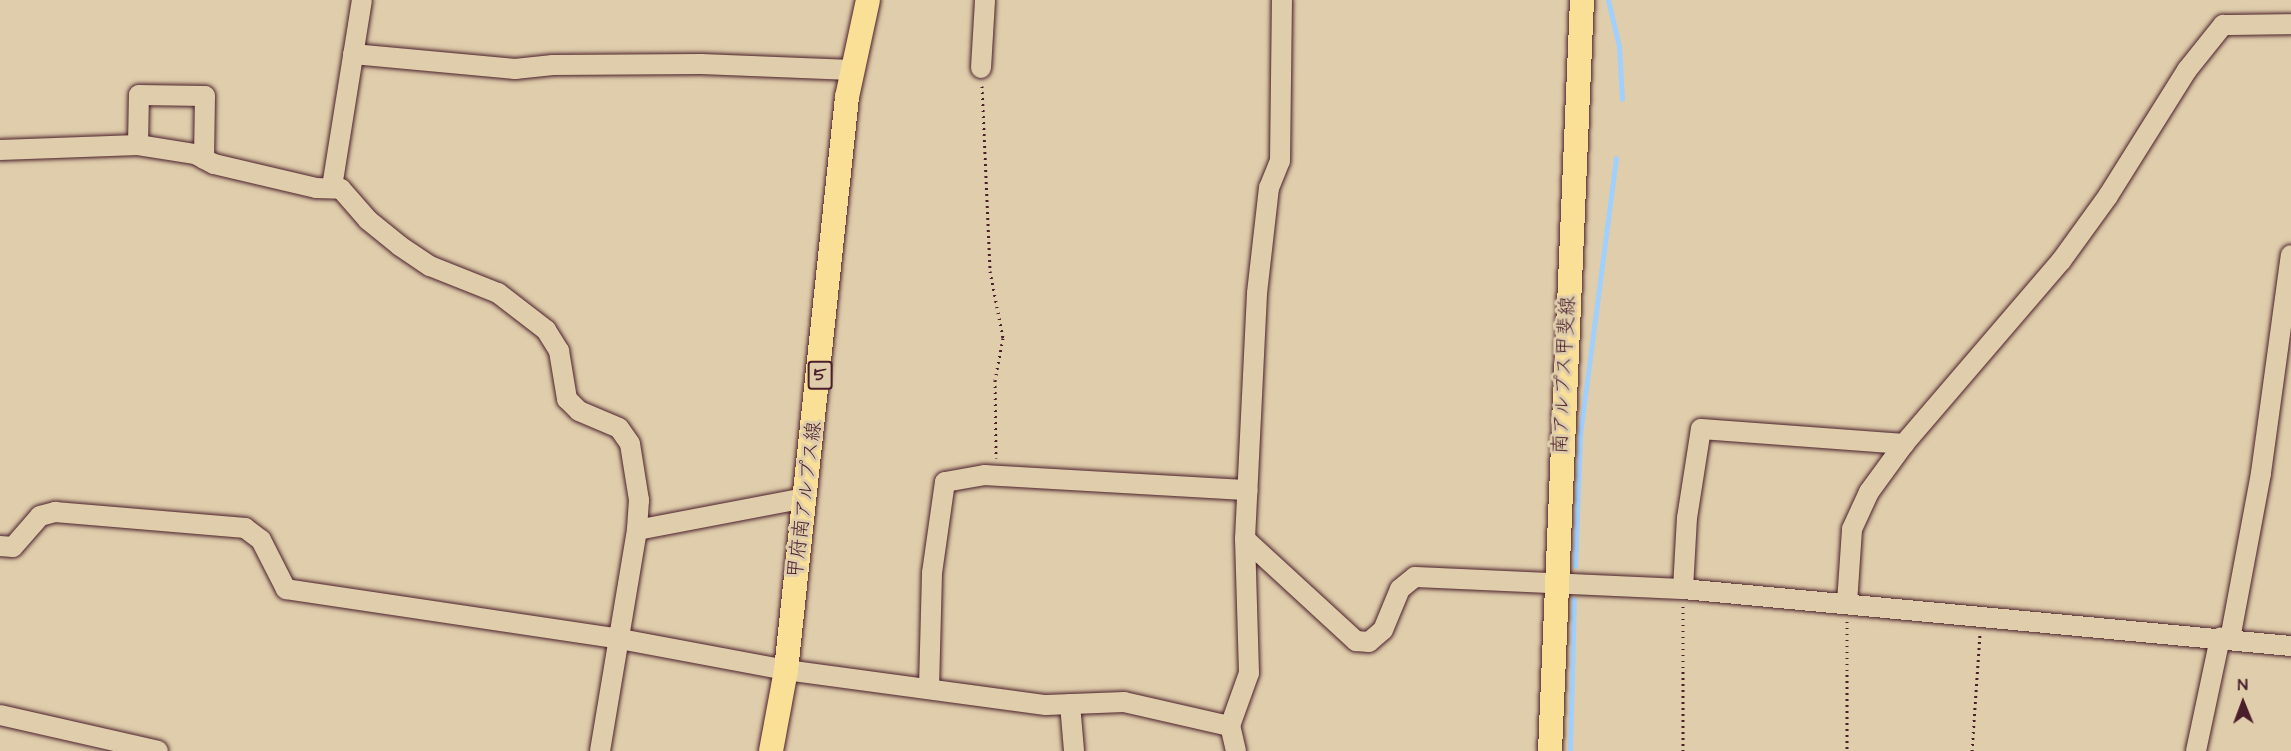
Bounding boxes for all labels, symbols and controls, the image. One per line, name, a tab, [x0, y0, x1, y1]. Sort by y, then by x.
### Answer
street label: 南アルプス甲斐線	[1548, 294, 1580, 456]
road number: 5	[806, 360, 834, 390]
street label: 甲府南アルプス線	[783, 419, 827, 581]
north arrow	[2213, 673, 2273, 733]
text: N	[2237, 674, 2248, 696]

